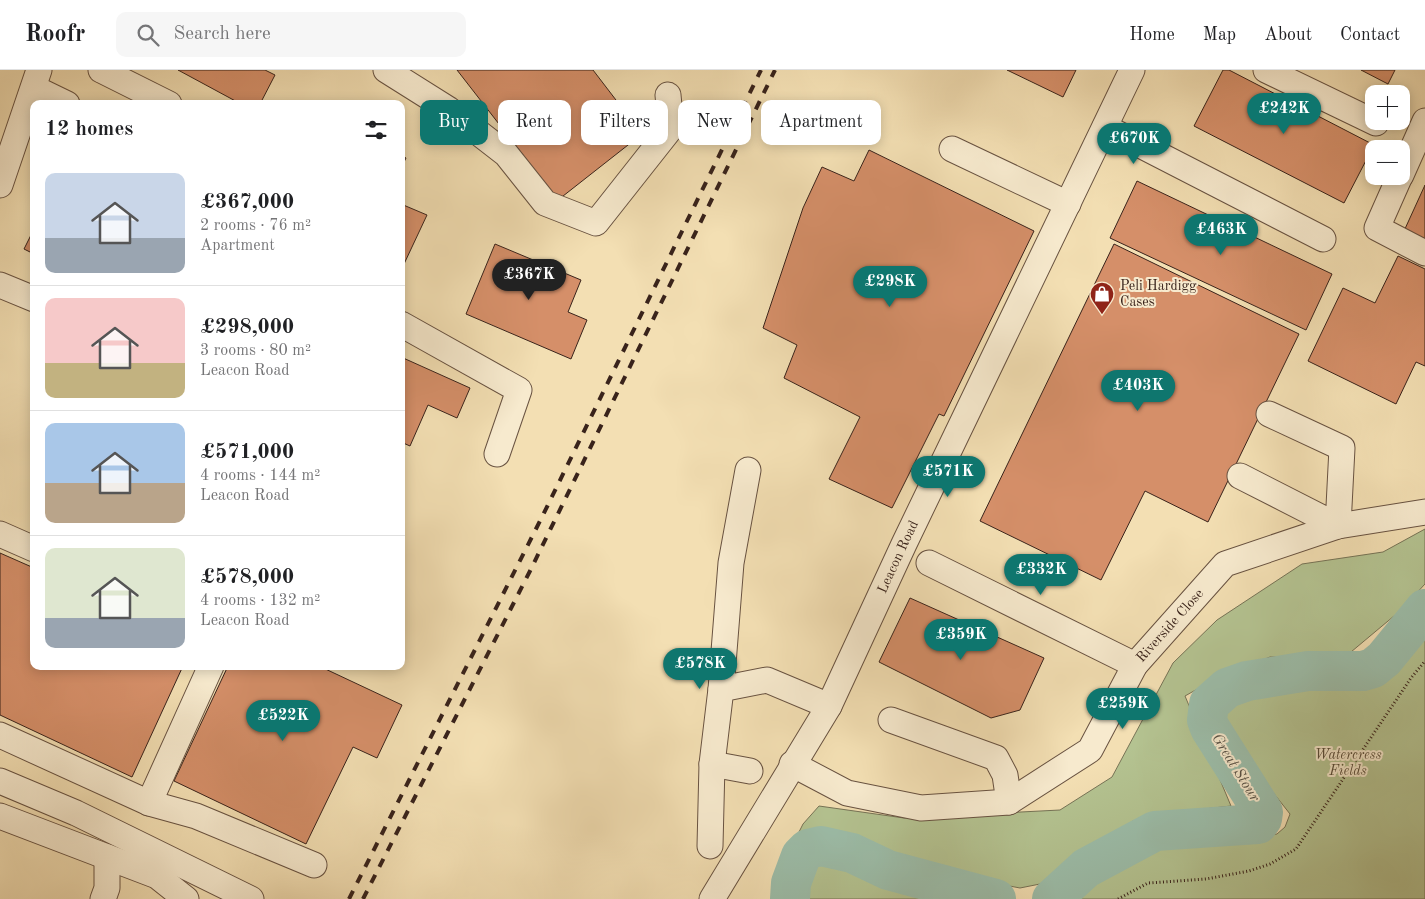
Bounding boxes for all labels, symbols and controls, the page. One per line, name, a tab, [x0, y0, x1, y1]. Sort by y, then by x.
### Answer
search box	[116, 12, 466, 57]
icon: search	[134, 21, 162, 49]
text: Roofr	[25, 23, 86, 47]
text: Search here	[174, 25, 271, 44]
text: Home	[1129, 26, 1175, 44]
text: Map	[1203, 26, 1236, 44]
text: About	[1264, 26, 1312, 44]
text: Contact	[1340, 26, 1400, 44]
map controls	[1365, 85, 1410, 185]
button: +	[1365, 85, 1410, 130]
pin: £242K	[1249, 92, 1319, 135]
chip: Buy	[420, 100, 488, 145]
chip: Rent	[498, 100, 571, 145]
chip: Filters	[581, 100, 668, 145]
chip: New	[678, 100, 751, 145]
chip: Apartment	[761, 100, 881, 145]
text: £242K	[1258, 101, 1310, 117]
icon: filters	[362, 116, 390, 144]
text: 12 homes	[45, 119, 133, 140]
pin: £670K	[1099, 122, 1169, 165]
text: £670K	[1108, 131, 1160, 147]
button: −	[1365, 140, 1410, 185]
text: £367,000	[200, 192, 294, 213]
icon: home	[85, 193, 145, 253]
pin: £463K	[1186, 214, 1256, 256]
text: 2 rooms · 76 m²	[200, 218, 311, 234]
text: £463K	[1195, 222, 1247, 238]
text: Apartment	[200, 238, 275, 254]
pin: £367K	[494, 258, 564, 301]
pin: £298K	[855, 266, 925, 308]
text: £367K	[503, 267, 555, 283]
text: £298K	[864, 274, 916, 290]
place label: Peli Hardigg Cases	[1120, 279, 1197, 309]
shop icon: Peli Hardigg Cases	[1089, 281, 1115, 315]
text: £298,000	[200, 317, 294, 338]
icon: home	[85, 318, 145, 378]
text: 3 rooms · 80 m²	[200, 343, 311, 359]
text: Leacon Road	[200, 363, 290, 379]
pin: £403K	[1103, 370, 1173, 412]
text: £403K	[1112, 378, 1164, 394]
text: £571,000	[200, 442, 294, 463]
icon: home	[85, 443, 145, 503]
pin: £571K	[913, 456, 983, 498]
text: £571K	[922, 464, 974, 480]
text: 4 rooms · 144 m²	[200, 468, 320, 484]
text: Leacon Road	[200, 488, 290, 504]
street label: Leacon Road	[875, 518, 921, 595]
pin: £332K	[1006, 554, 1076, 596]
text: £332K	[1015, 562, 1067, 578]
text: £578,000	[200, 567, 294, 588]
icon: home	[85, 568, 145, 628]
street label: Riverside Close	[1134, 586, 1206, 665]
text: 4 rooms · 132 m²	[200, 593, 320, 609]
text: Leacon Road	[200, 613, 290, 629]
pin: £359K	[926, 618, 996, 661]
text: £359K	[935, 627, 987, 643]
pin: £578K	[665, 648, 735, 690]
text: £578K	[674, 656, 726, 672]
pin: £259K	[1088, 688, 1158, 730]
text: £259K	[1097, 696, 1149, 712]
pin: £522K	[248, 700, 318, 742]
text: £522K	[257, 708, 309, 724]
water label: Great Stour	[1208, 731, 1262, 805]
park label: Watercress Fields	[1314, 748, 1382, 778]

